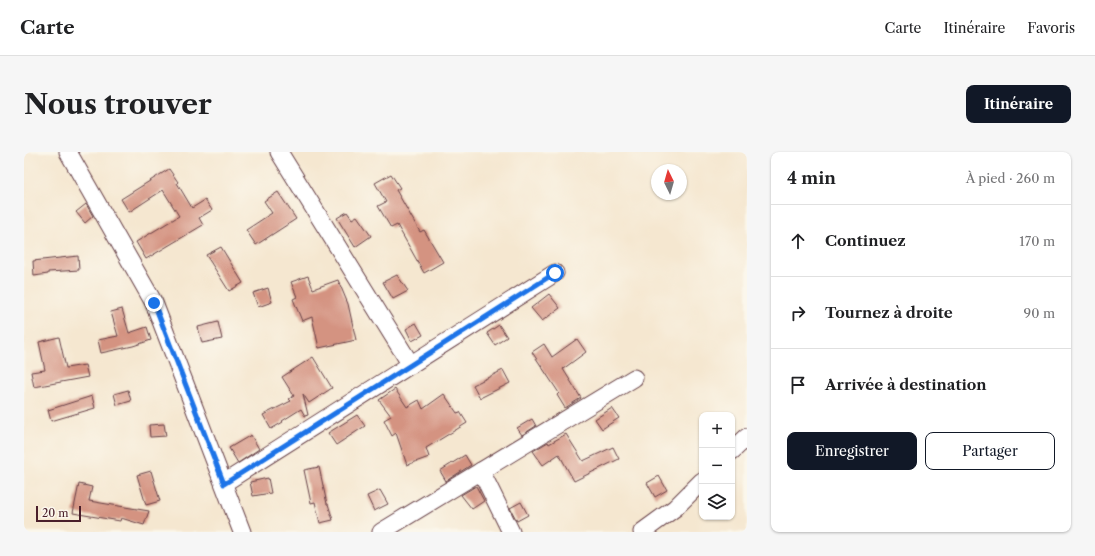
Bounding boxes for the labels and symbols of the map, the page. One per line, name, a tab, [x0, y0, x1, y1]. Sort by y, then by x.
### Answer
north arrow	[651, 164, 687, 200]
route start	[546, 264, 564, 282]
route end	[145, 294, 163, 312]
scale bar	[36, 504, 81, 523]

